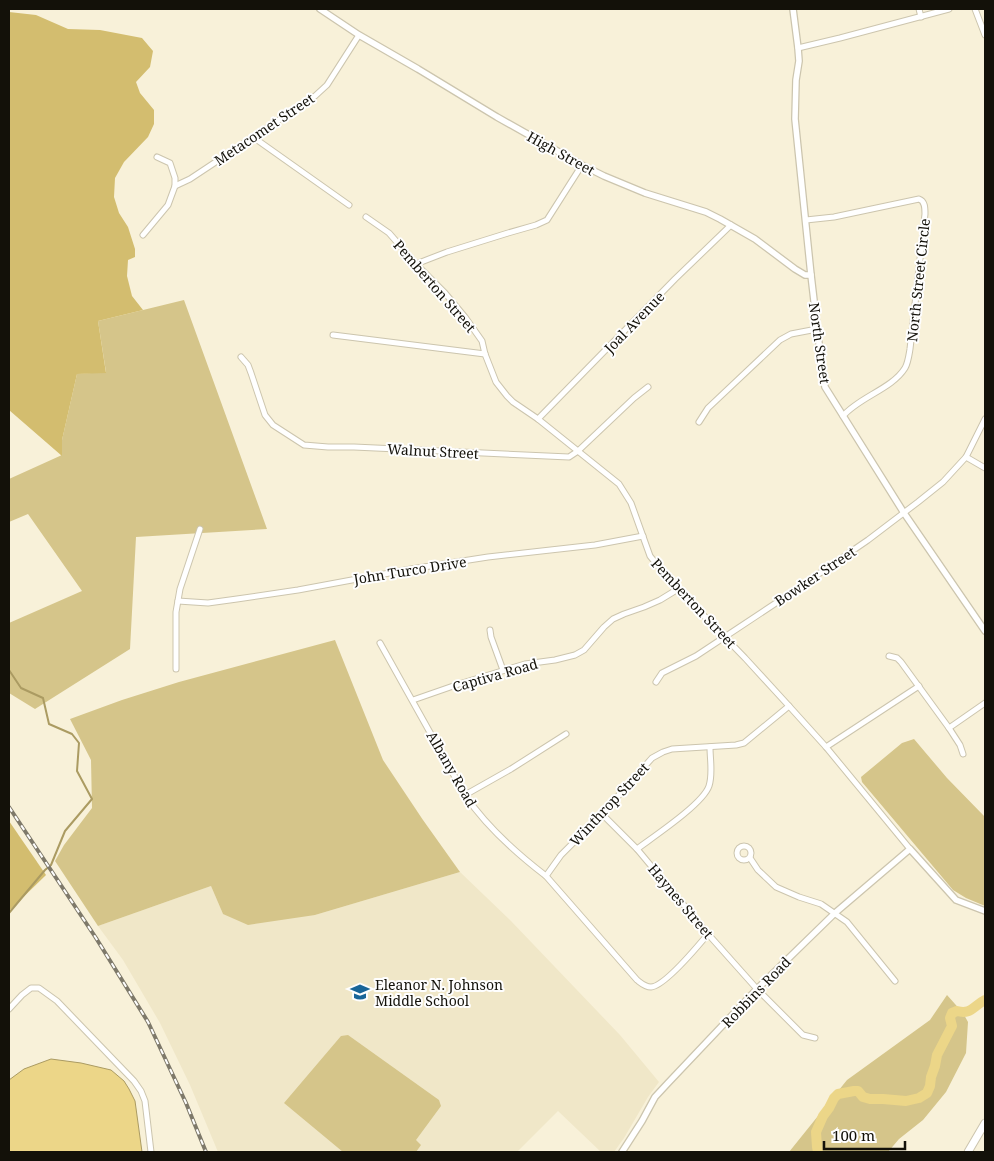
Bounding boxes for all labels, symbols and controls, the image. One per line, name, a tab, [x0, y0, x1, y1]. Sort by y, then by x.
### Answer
street label: Metacomet Street	[210, 88, 318, 170]
street label: High Street	[524, 127, 598, 179]
street label: North Street Circle	[902, 217, 934, 343]
street label: Pemberton Street	[390, 236, 480, 336]
street label: Joal Avenue	[599, 287, 668, 358]
street label: North Street	[805, 301, 835, 385]
street label: Walnut Street	[387, 439, 479, 463]
street label: Bowker Street	[771, 542, 859, 610]
street label: John Turco Drive	[351, 552, 468, 588]
street label: Pemberton Street	[647, 554, 741, 652]
street label: Captiva Road	[450, 654, 540, 696]
street label: Albany Road	[423, 728, 482, 811]
street label: Winthrop Street	[565, 758, 653, 850]
street label: Haynes Street	[644, 860, 718, 942]
street label: Robbins Road	[717, 952, 795, 1032]
place label: Eleanor N. Johnson Middle School	[375, 975, 503, 1010]
school or university icon: Eleanor N. Johnson Middle School	[349, 981, 371, 1003]
scale bar	[824, 1118, 905, 1150]
text: 100 m	[832, 1125, 875, 1145]

